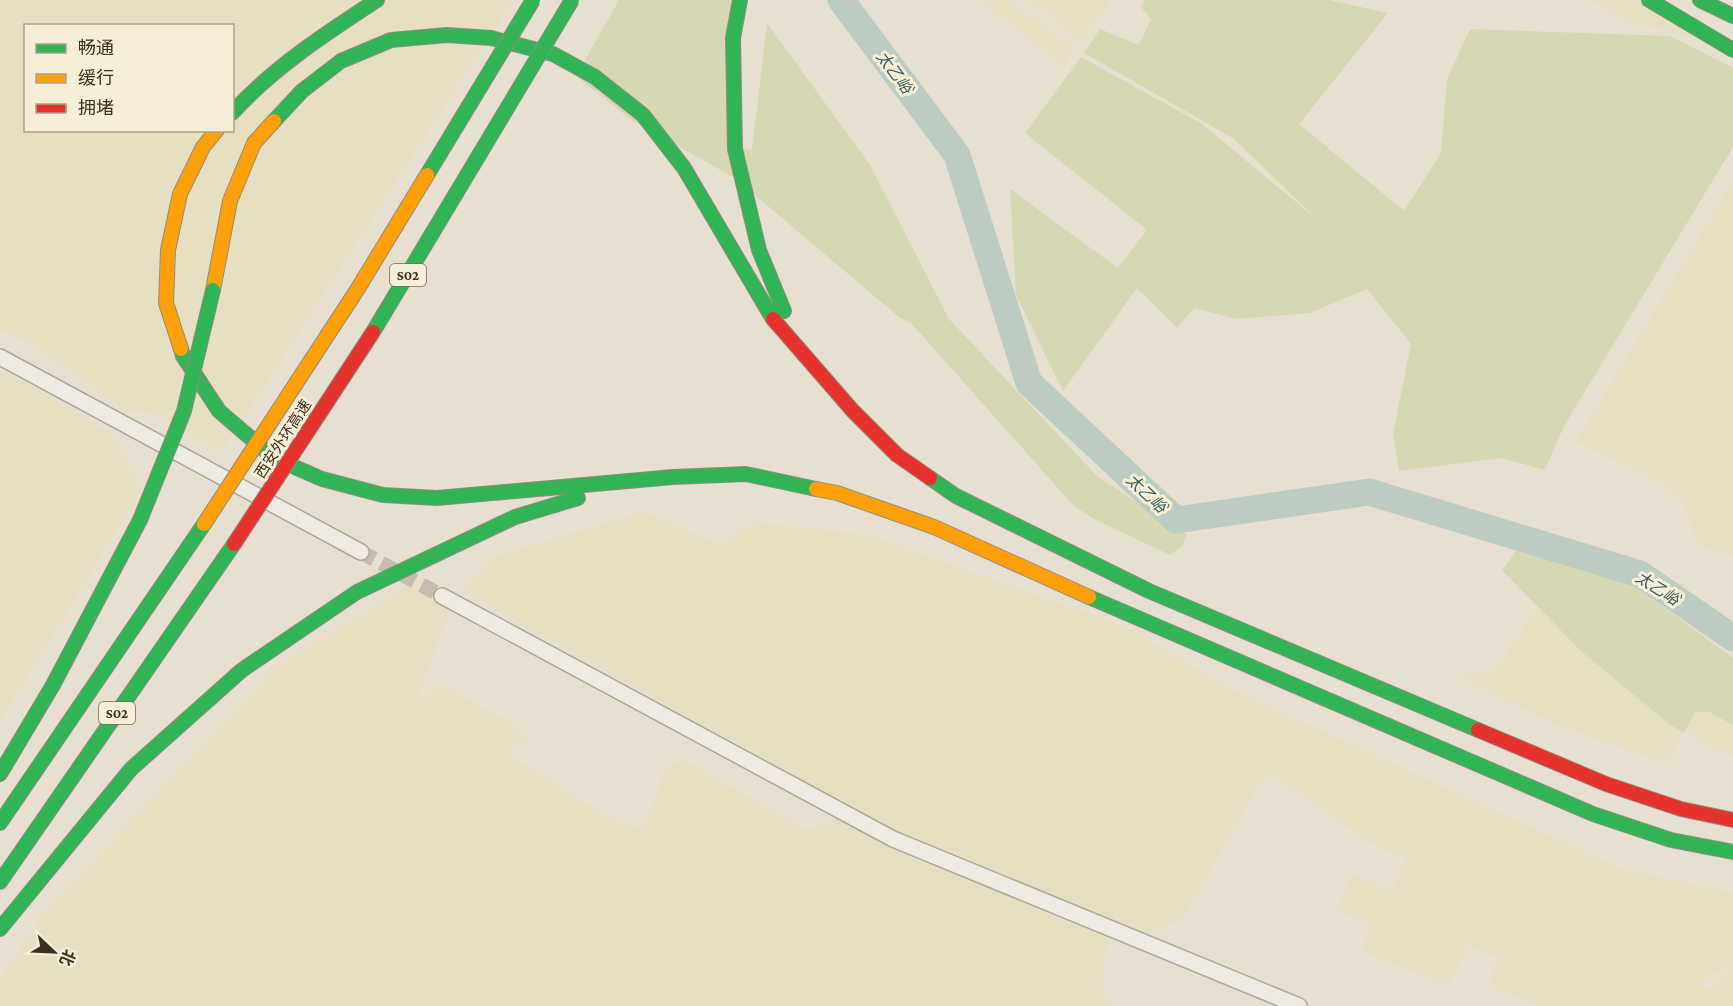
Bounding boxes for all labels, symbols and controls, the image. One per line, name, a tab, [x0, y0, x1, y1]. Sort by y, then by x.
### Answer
legend	[24, 24, 234, 132]
text: 畅通	[78, 38, 114, 58]
water label: 太乙峪	[873, 48, 917, 98]
text: 缓行	[78, 68, 114, 88]
text: 拥堵	[78, 98, 114, 118]
road number: S02	[390, 264, 426, 286]
street label: 西安外环高速	[252, 397, 314, 481]
water label: 太乙峪	[1123, 471, 1171, 517]
water label: 太乙峪	[1633, 568, 1684, 609]
road number: S02	[99, 702, 135, 724]
north arrow	[24, 922, 84, 982]
text: 北	[56, 947, 78, 968]

